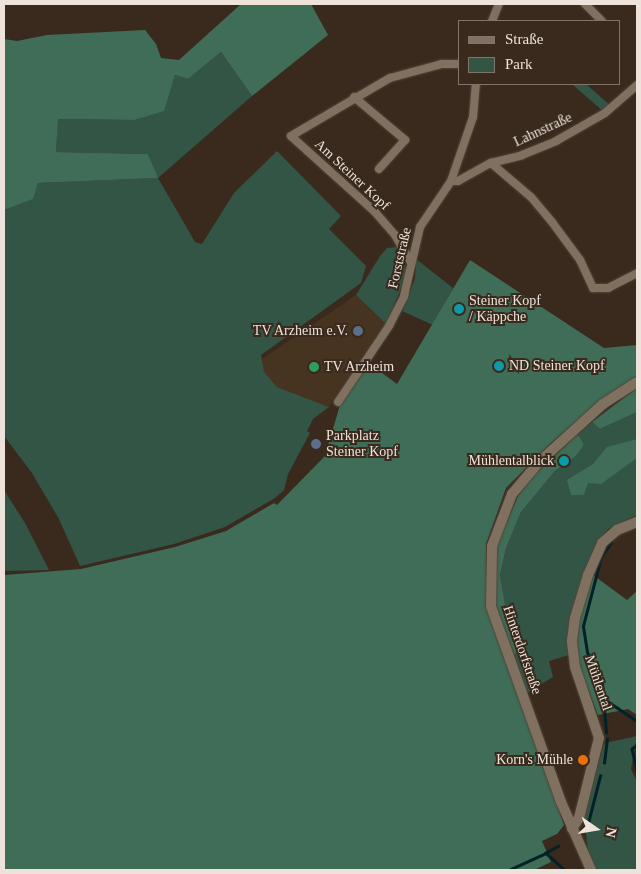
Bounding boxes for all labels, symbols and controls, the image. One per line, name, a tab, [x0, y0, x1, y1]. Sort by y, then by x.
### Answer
legend	[458, 20, 621, 85]
text: Straße	[505, 31, 543, 47]
text: Park	[505, 56, 533, 72]
street label: Lahnstraße	[511, 109, 575, 151]
street label: Am Steiner Kopf	[311, 136, 393, 214]
street label: Forststraße	[385, 226, 415, 290]
place label: Steiner Kopf / Käppche	[469, 293, 541, 326]
marker: Steiner Kopf / Käppche	[453, 303, 465, 315]
place label: TV Arzheim e.V.	[252, 323, 348, 339]
marker: TV Arzheim e.V.	[352, 325, 364, 337]
place label: ND Steiner Kopf	[509, 358, 605, 374]
place label: TV Arzheim	[324, 359, 395, 375]
marker: ND Steiner Kopf	[493, 360, 505, 372]
marker: TV Arzheim	[308, 361, 320, 373]
place label: Parkplatz Steiner Kopf	[326, 428, 398, 461]
marker: Parkplatz Steiner Kopf	[310, 438, 322, 450]
place label: Mühlentalblick	[468, 453, 554, 469]
marker: Mühlentalblick	[558, 455, 570, 467]
street label: Hinterdorfstraße	[499, 604, 545, 696]
street label: Mühlental	[581, 653, 615, 713]
place label: Korn's Mühle	[496, 752, 573, 768]
marker: Korn's Mühle	[577, 754, 589, 766]
north arrow	[571, 804, 621, 854]
text: N	[603, 826, 620, 839]

